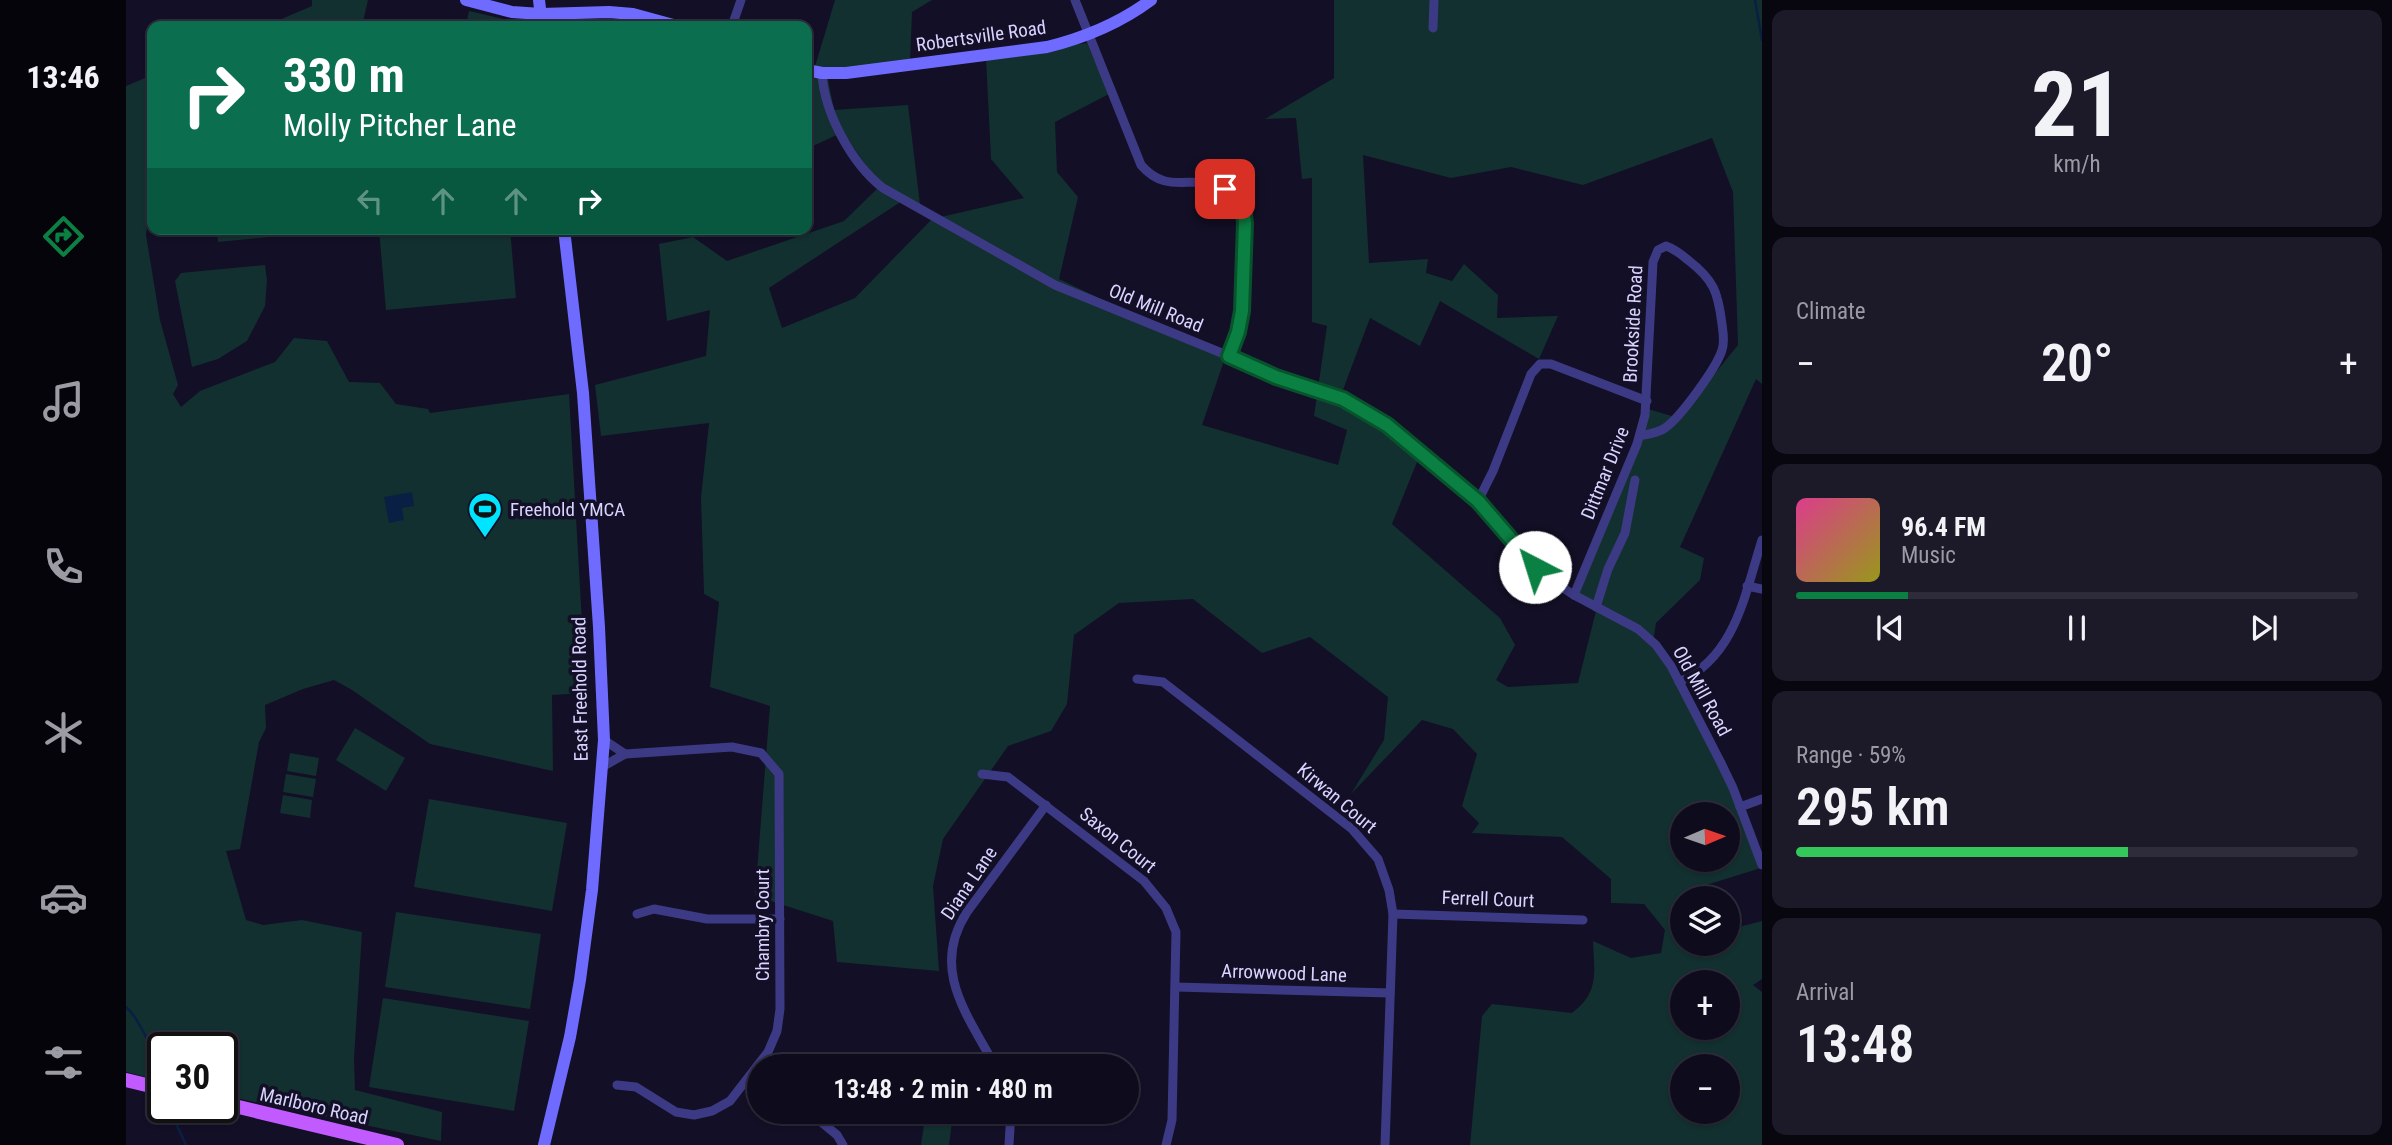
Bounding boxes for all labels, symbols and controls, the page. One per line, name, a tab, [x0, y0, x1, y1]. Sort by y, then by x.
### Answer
street label: Robertsville Road	[915, 15, 1047, 57]
text: 330 m	[283, 47, 405, 104]
icon: right	[168, 49, 259, 140]
text: 21	[2031, 52, 2123, 158]
text: 13:46	[26, 58, 100, 96]
text: Molly Pitcher Lane	[283, 106, 517, 144]
text: km/h	[2053, 151, 2101, 178]
pin	[1195, 159, 1255, 219]
icon: arrive	[1206, 170, 1244, 208]
icon: left	[351, 182, 389, 220]
icon: ahead	[424, 182, 462, 220]
icon: ahead	[497, 182, 535, 220]
icon: right	[570, 182, 608, 220]
icon: directions	[39, 212, 88, 261]
street label: Brookside Road	[1618, 265, 1648, 383]
street label: Old Mill Road	[1106, 279, 1206, 337]
text: Climate	[1796, 298, 1866, 325]
text: 20°	[2041, 333, 2113, 394]
text: −	[1796, 342, 1815, 386]
text: +	[2339, 342, 2358, 386]
icon: music	[39, 377, 88, 426]
street label: Dittmar Drive	[1576, 423, 1634, 523]
sports icon: Freehold YMCA	[466, 490, 504, 539]
place label: Freehold YMCA	[510, 498, 625, 521]
text: 96.4 FM	[1901, 512, 1986, 542]
position arrow	[1498, 530, 1572, 604]
icon: phone	[39, 542, 88, 591]
text: Music	[1901, 542, 1956, 569]
icon: previous	[1871, 609, 1909, 647]
icon: pause	[2058, 609, 2096, 647]
icon: next	[2245, 609, 2283, 647]
street label: East Freehold Road	[567, 617, 593, 761]
street label: Old Mill Road	[1668, 642, 1736, 740]
icon: climate	[39, 708, 88, 757]
text: Range · 59%	[1796, 742, 1906, 769]
street label: Kirwan Court	[1292, 758, 1382, 838]
text: 295 km	[1796, 777, 1950, 838]
street label: Saxon Court	[1075, 802, 1161, 878]
north arrow	[1670, 802, 1740, 872]
map controls	[1670, 802, 1740, 1124]
street label: Diana Lane	[936, 842, 1002, 924]
street label: Chambry Court	[751, 869, 774, 981]
icon: car	[39, 873, 88, 922]
street label: Ferrell Court	[1441, 886, 1535, 912]
button: layers	[1670, 886, 1740, 956]
street label: Arrowwood Lane	[1221, 959, 1347, 987]
button: +	[1670, 970, 1740, 1040]
text: Arrival	[1796, 979, 1855, 1006]
text: 13:48	[1796, 1014, 1914, 1075]
speed limit sign: 30	[147, 1032, 238, 1123]
icon: filters	[39, 1038, 88, 1087]
button: −	[1670, 1054, 1740, 1124]
text: 13:48 · 2 min · 480 m	[833, 1074, 1053, 1104]
street label: Marlboro Road	[258, 1082, 370, 1130]

